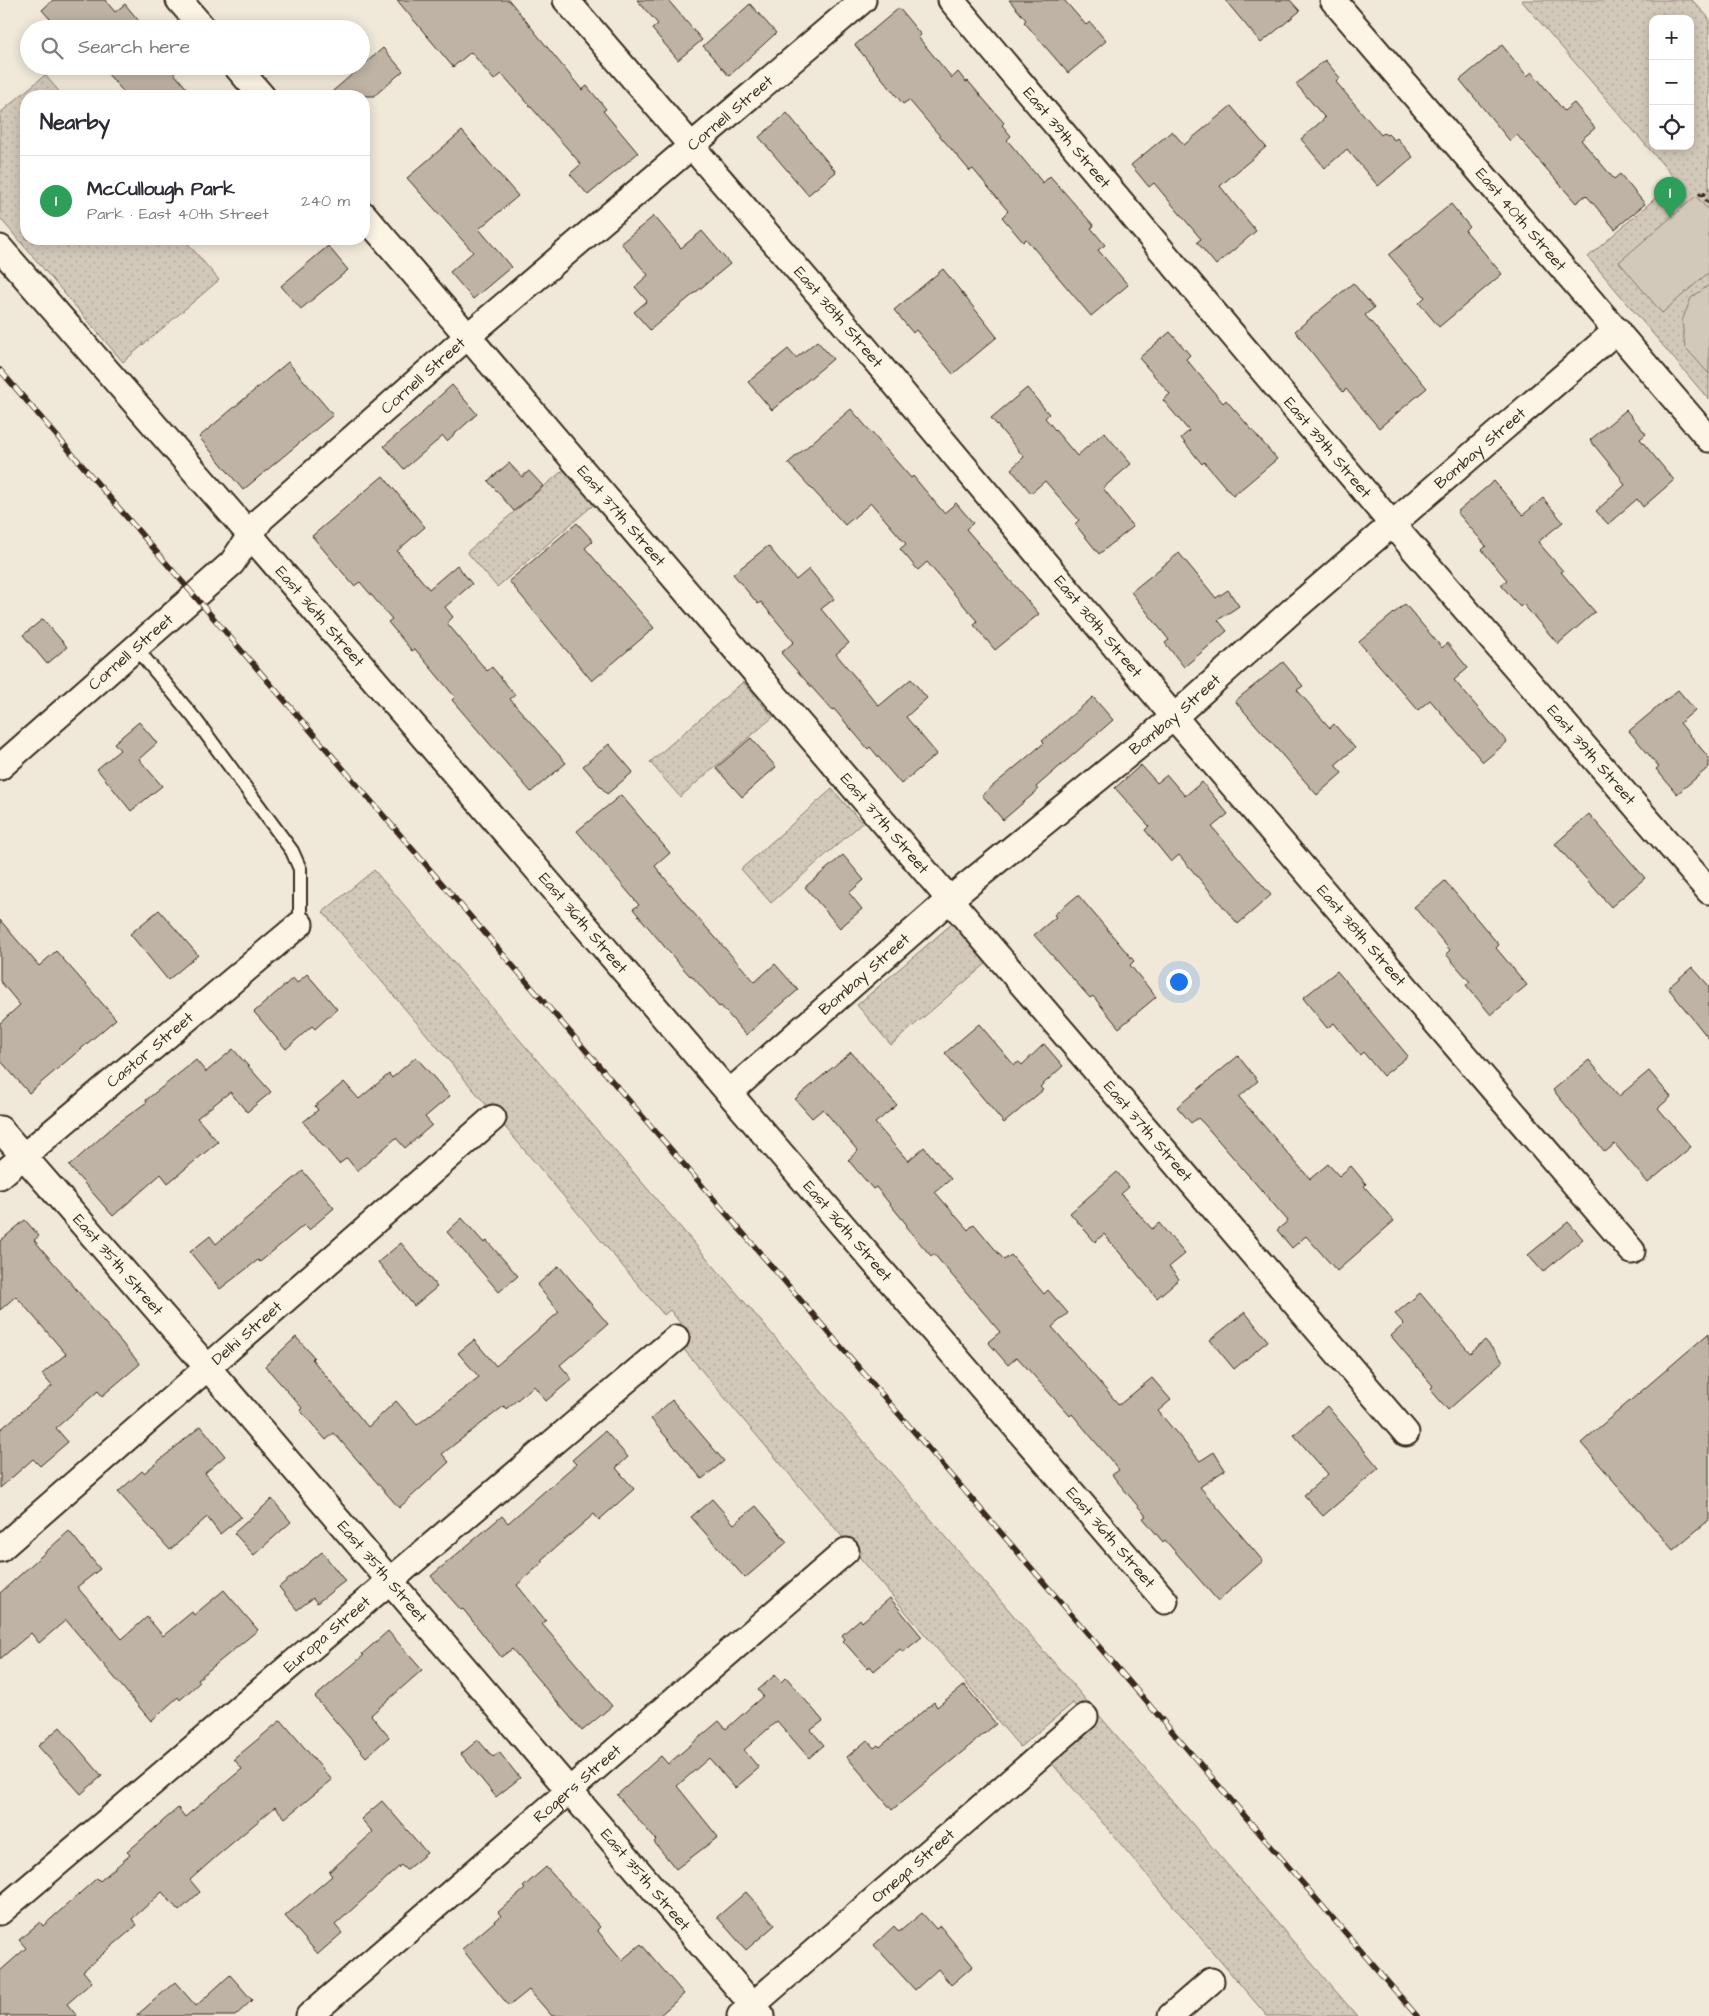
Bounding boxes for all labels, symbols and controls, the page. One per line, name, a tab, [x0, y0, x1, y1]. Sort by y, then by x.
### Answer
map controls	[1649, 15, 1694, 150]
button: +	[1649, 15, 1694, 60]
search box	[20, 20, 370, 75]
icon: search	[38, 34, 66, 62]
text: Search here	[78, 34, 190, 61]
button: −	[1649, 60, 1694, 105]
street label: Cornell Street	[682, 70, 778, 156]
street label: East 39th Street	[1018, 82, 1116, 193]
button: locate	[1649, 105, 1694, 150]
text: Nearby	[40, 108, 110, 137]
street label: East 40th Street	[1470, 163, 1572, 276]
text: McCullough Park	[87, 176, 235, 203]
pin: 1	[1654, 177, 1686, 218]
text: 1	[55, 190, 57, 212]
text: 240 m	[301, 190, 350, 212]
text: Park · East 40th Street	[87, 203, 269, 225]
street label: East 38th Street	[789, 262, 888, 373]
street label: Cornell Street	[376, 332, 471, 419]
street label: East 39th Street	[1279, 392, 1377, 503]
street label: Bombay Street	[1430, 402, 1531, 494]
street label: East 37th Street	[572, 461, 671, 572]
street label: East 36th Street	[270, 561, 370, 672]
street label: East 38th Street	[1049, 571, 1148, 683]
street label: Cornell Street	[83, 608, 178, 696]
street label: Bombay Street	[1124, 669, 1226, 760]
street label: East 39th Street	[1542, 700, 1641, 810]
street label: East 37th Street	[835, 768, 935, 879]
street label: East 36th Street	[533, 868, 633, 979]
street label: East 38th Street	[1312, 880, 1412, 991]
street label: Bombay Street	[814, 928, 915, 1020]
your location	[1166, 969, 1192, 995]
street label: Castor Street	[102, 1007, 199, 1093]
street label: East 37th Street	[1098, 1076, 1198, 1187]
street label: East 36th Street	[798, 1176, 898, 1287]
street label: East 35th Street	[68, 1209, 169, 1321]
street label: Delhi Street	[207, 1296, 288, 1370]
street label: East 36th Street	[1061, 1482, 1161, 1593]
street label: East 35th Street	[332, 1516, 433, 1628]
street label: Europa Street	[279, 1591, 376, 1678]
street label: Rogers Street	[529, 1739, 627, 1828]
street label: Omega Street	[867, 1823, 960, 1908]
street label: East 35th Street	[595, 1824, 696, 1936]

